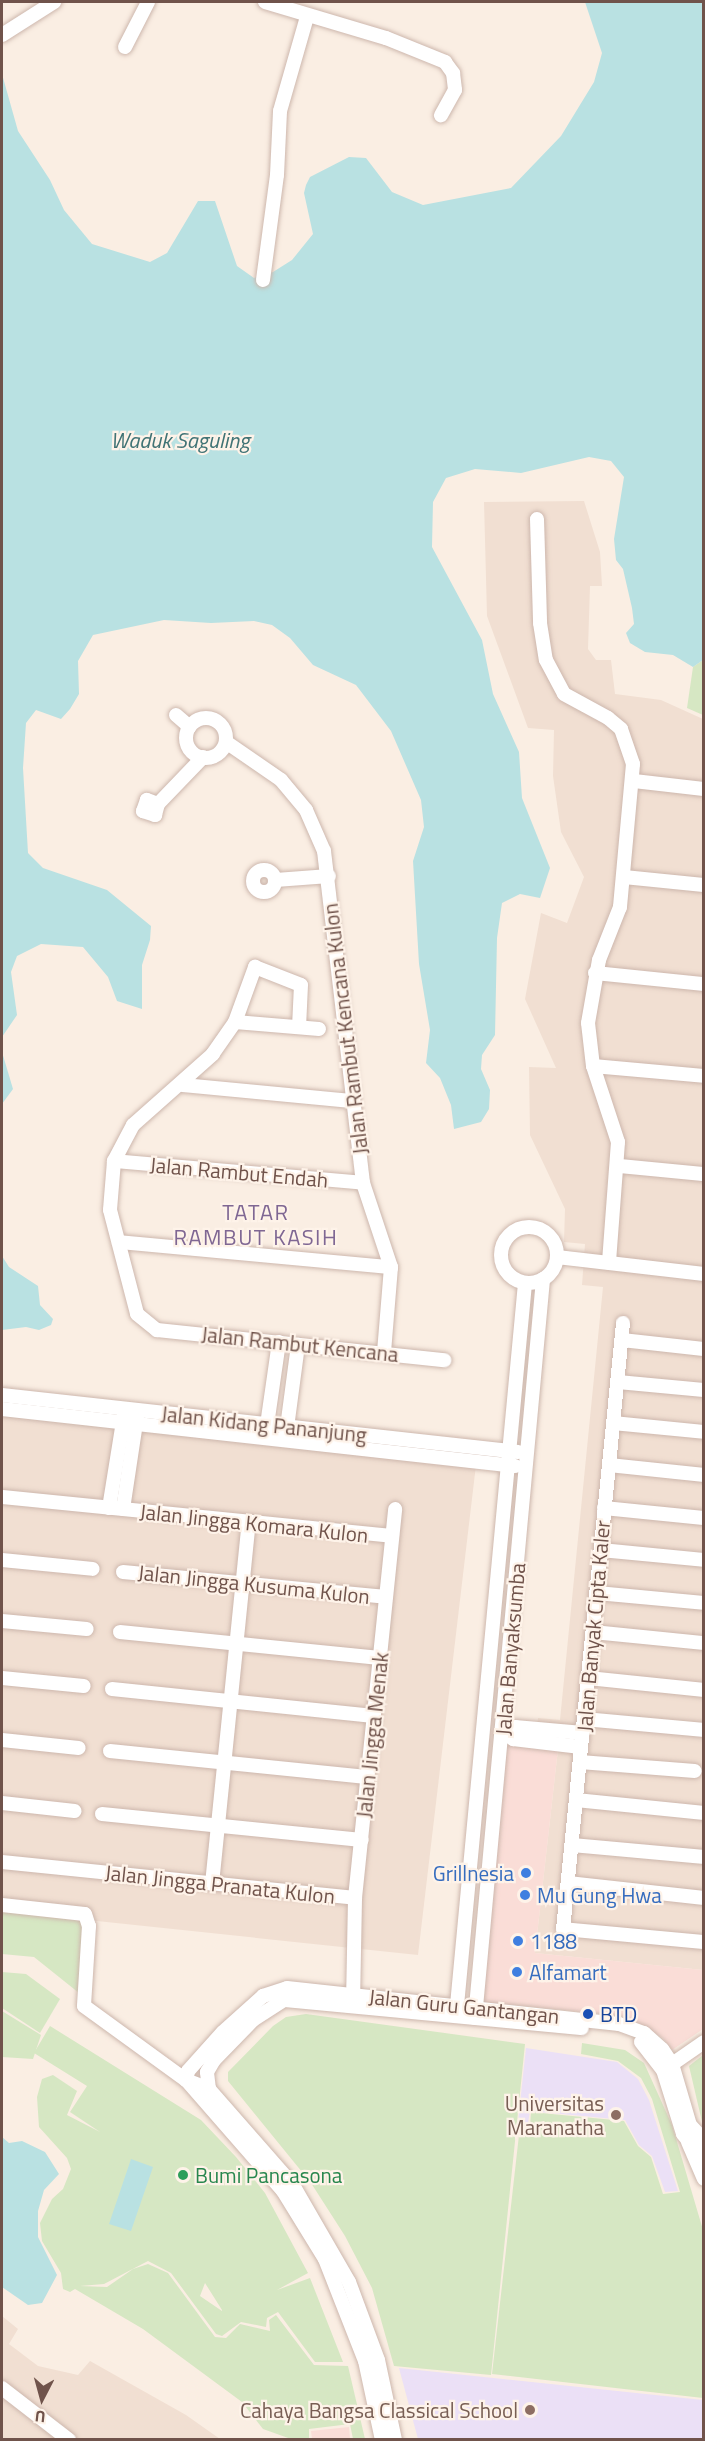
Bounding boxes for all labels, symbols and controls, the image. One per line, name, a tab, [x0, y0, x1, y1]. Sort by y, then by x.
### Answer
water label: Waduk Saguling	[110, 428, 250, 454]
street label: Jalan Rambut Kencana Kulon	[317, 902, 373, 1156]
street label: Jalan Rambut Endah	[149, 1152, 329, 1192]
district label: TATAR RAMBUT KASIH	[174, 1199, 338, 1250]
street label: Jalan Rambut Kencana	[200, 1321, 400, 1367]
street label: Jalan Kidang Pananjung	[160, 1401, 368, 1447]
street label: Jalan Jingga Komara Kulon	[138, 1498, 370, 1548]
street label: Jalan Banyak Cipta Kaler	[571, 1519, 615, 1733]
street label: Jalan Jingga Kusuma Kulon	[137, 1559, 371, 1609]
street label: Jalan Banyaksumba	[490, 1562, 530, 1736]
street label: Jalan Jingga Menak	[351, 1651, 393, 1819]
street label: Jalan Jingga Pranata Kulon	[104, 1859, 336, 1909]
place label: Grillnesia	[433, 1860, 514, 1886]
marker: Grillnesia	[519, 1866, 533, 1880]
place label: Mu Gung Hwa	[537, 1882, 662, 1908]
marker: Mu Gung Hwa	[518, 1888, 532, 1902]
place label: 1188	[530, 1928, 577, 1954]
marker: 1188	[511, 1934, 525, 1948]
place label: Alfamart	[529, 1959, 607, 1985]
marker: Alfamart	[510, 1965, 524, 1979]
street label: Jalan Guru Gantangan	[367, 1983, 561, 2029]
place label: BTD	[600, 2001, 637, 2027]
marker: BTD	[581, 2007, 595, 2021]
place label: Universitas Maranatha	[505, 2090, 604, 2140]
marker: Universitas Maranatha	[609, 2108, 623, 2122]
place label: Bumi Pancasona	[195, 2162, 342, 2188]
marker: Bumi Pancasona	[176, 2168, 190, 2182]
north arrow	[12, 2369, 72, 2429]
place label: Cahaya Bangsa Classical School	[240, 2397, 518, 2423]
marker: Cahaya Bangsa Classical School	[523, 2403, 537, 2417]
text: U	[34, 2404, 47, 2429]

